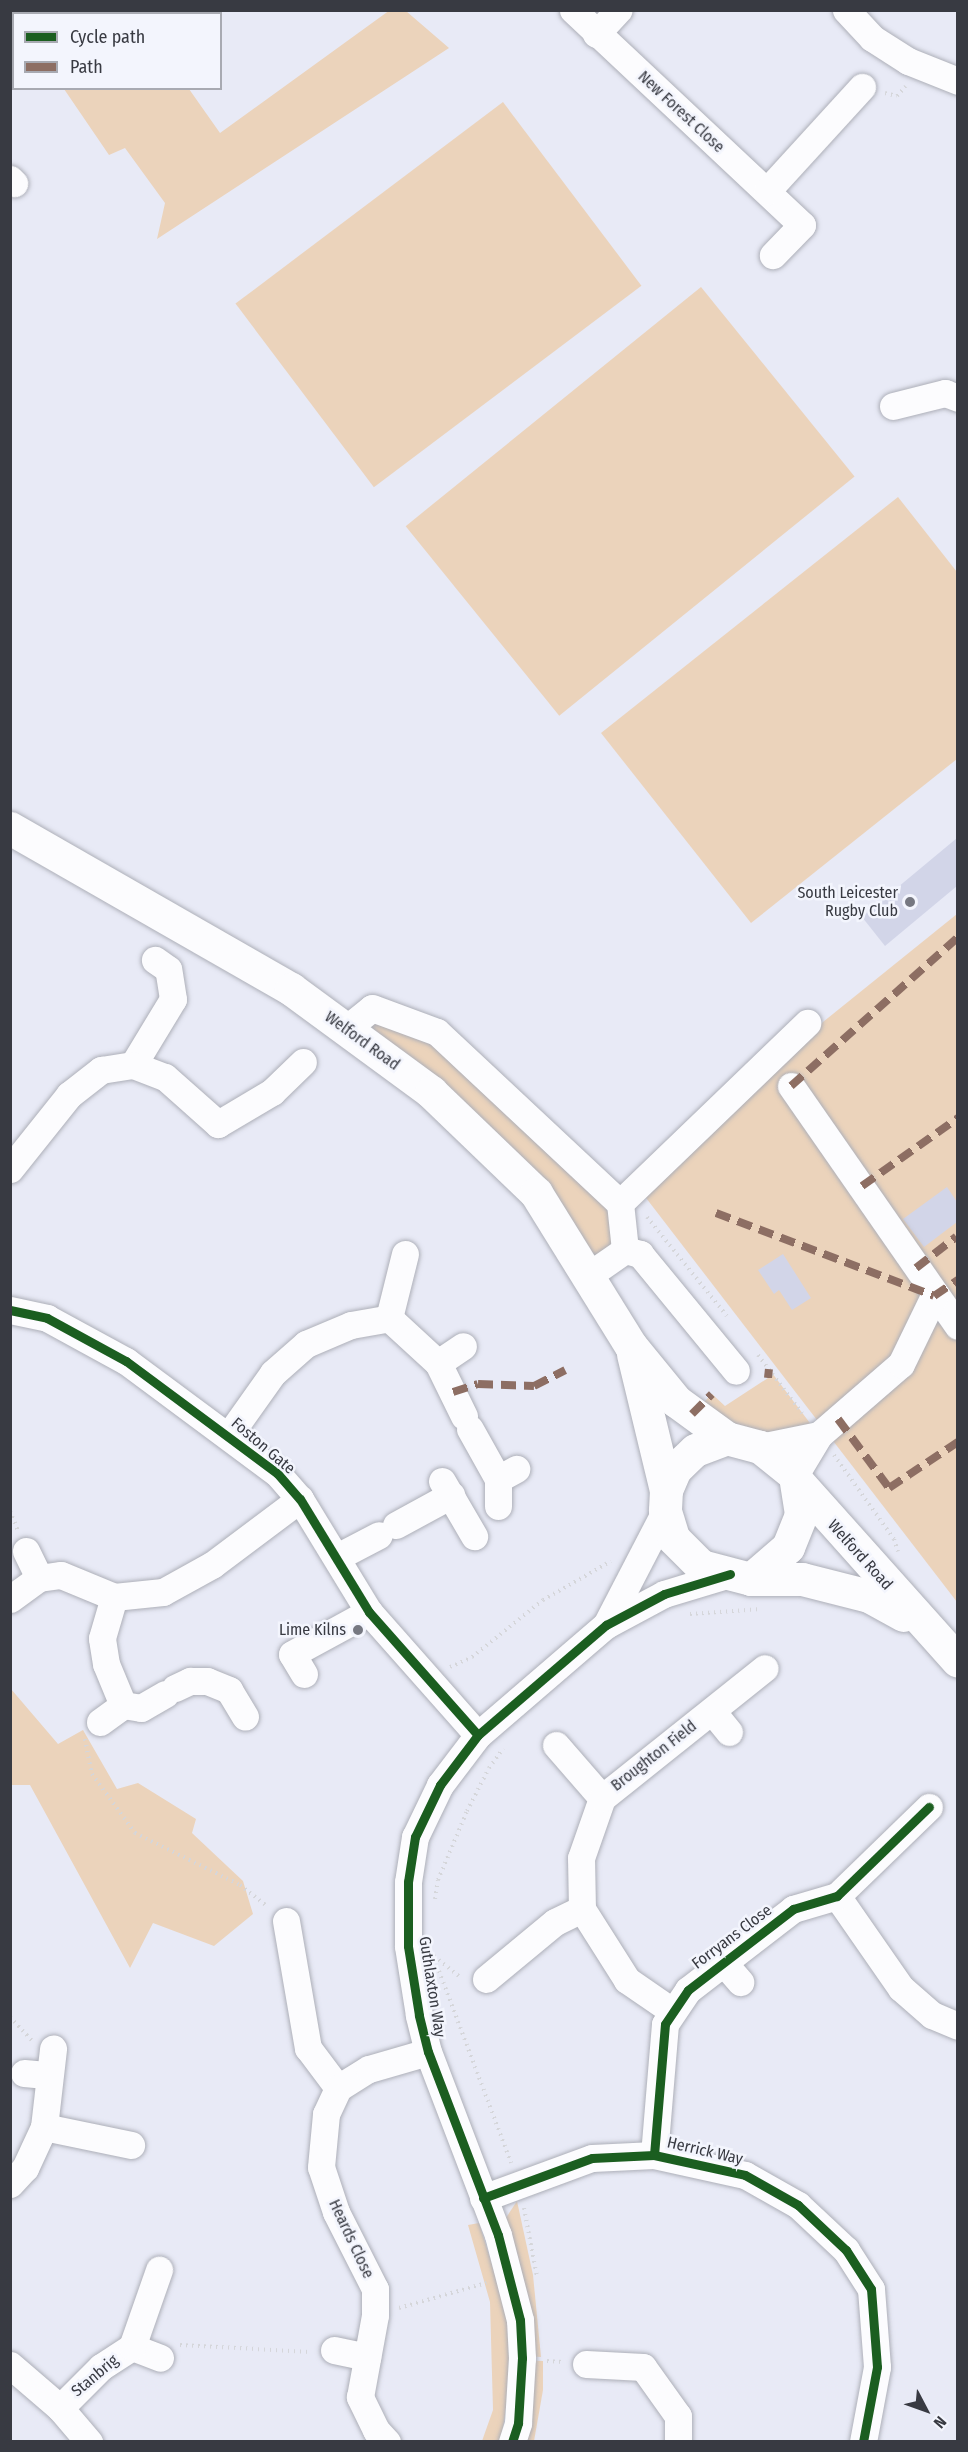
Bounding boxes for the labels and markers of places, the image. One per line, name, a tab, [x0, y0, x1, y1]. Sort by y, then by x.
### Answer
place label: South Leicester Rugby Club	[797, 883, 898, 921]
marker: South Leicester Rugby Club	[903, 895, 917, 909]
place label: Lime Kilns	[279, 1620, 346, 1640]
marker: Lime Kilns	[351, 1623, 365, 1637]

